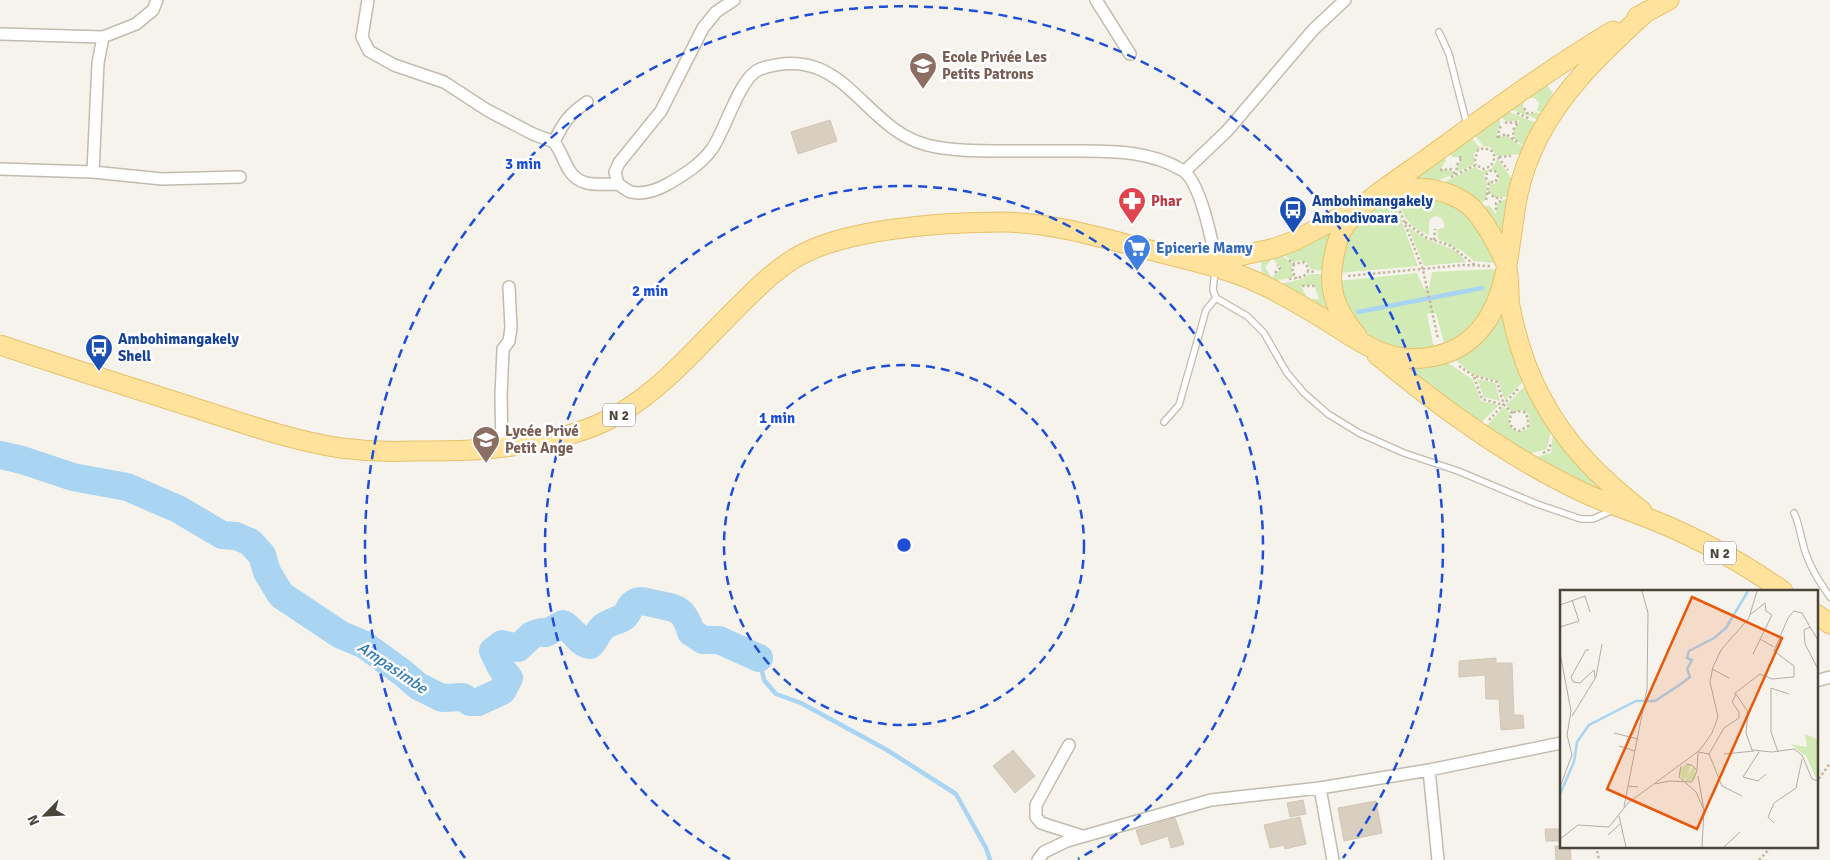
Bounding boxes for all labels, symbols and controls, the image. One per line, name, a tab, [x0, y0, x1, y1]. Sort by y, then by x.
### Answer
place label: Ecole Privée Les Petits Patrons	[942, 48, 1047, 83]
school or university icon: Ecole Privée Les Petits Patrons	[908, 51, 938, 90]
text: 3 min	[505, 155, 541, 173]
pharmacy icon: Phar	[1117, 186, 1147, 225]
place label: Phar	[1151, 192, 1182, 210]
place label: Ambohimangakely Ambodivoara	[1312, 192, 1433, 227]
bus stop icon: Ambohimangakely Ambodivoara	[1278, 195, 1308, 234]
supermarket icon: Epicerie Mamy	[1122, 233, 1152, 272]
place label: Epicerie Mamy	[1156, 239, 1253, 257]
text: 2 min	[632, 282, 668, 300]
place label: Ambohimangakely Shell	[118, 330, 239, 365]
bus stop icon: Ambohimangakely Shell	[84, 333, 114, 372]
road number: N 2	[603, 404, 635, 426]
text: 1 min	[759, 409, 795, 427]
place label: Lycée Privé Petit Ange	[505, 422, 579, 457]
school or university icon: Lycée Privé Petit Ange	[471, 425, 501, 464]
centre of rings	[895, 536, 913, 554]
road number: N 2	[1704, 542, 1736, 564]
inset map	[1560, 590, 1818, 848]
water label: Ampasimbe	[354, 637, 432, 699]
north arrow	[20, 790, 70, 840]
text: N	[24, 812, 43, 828]

